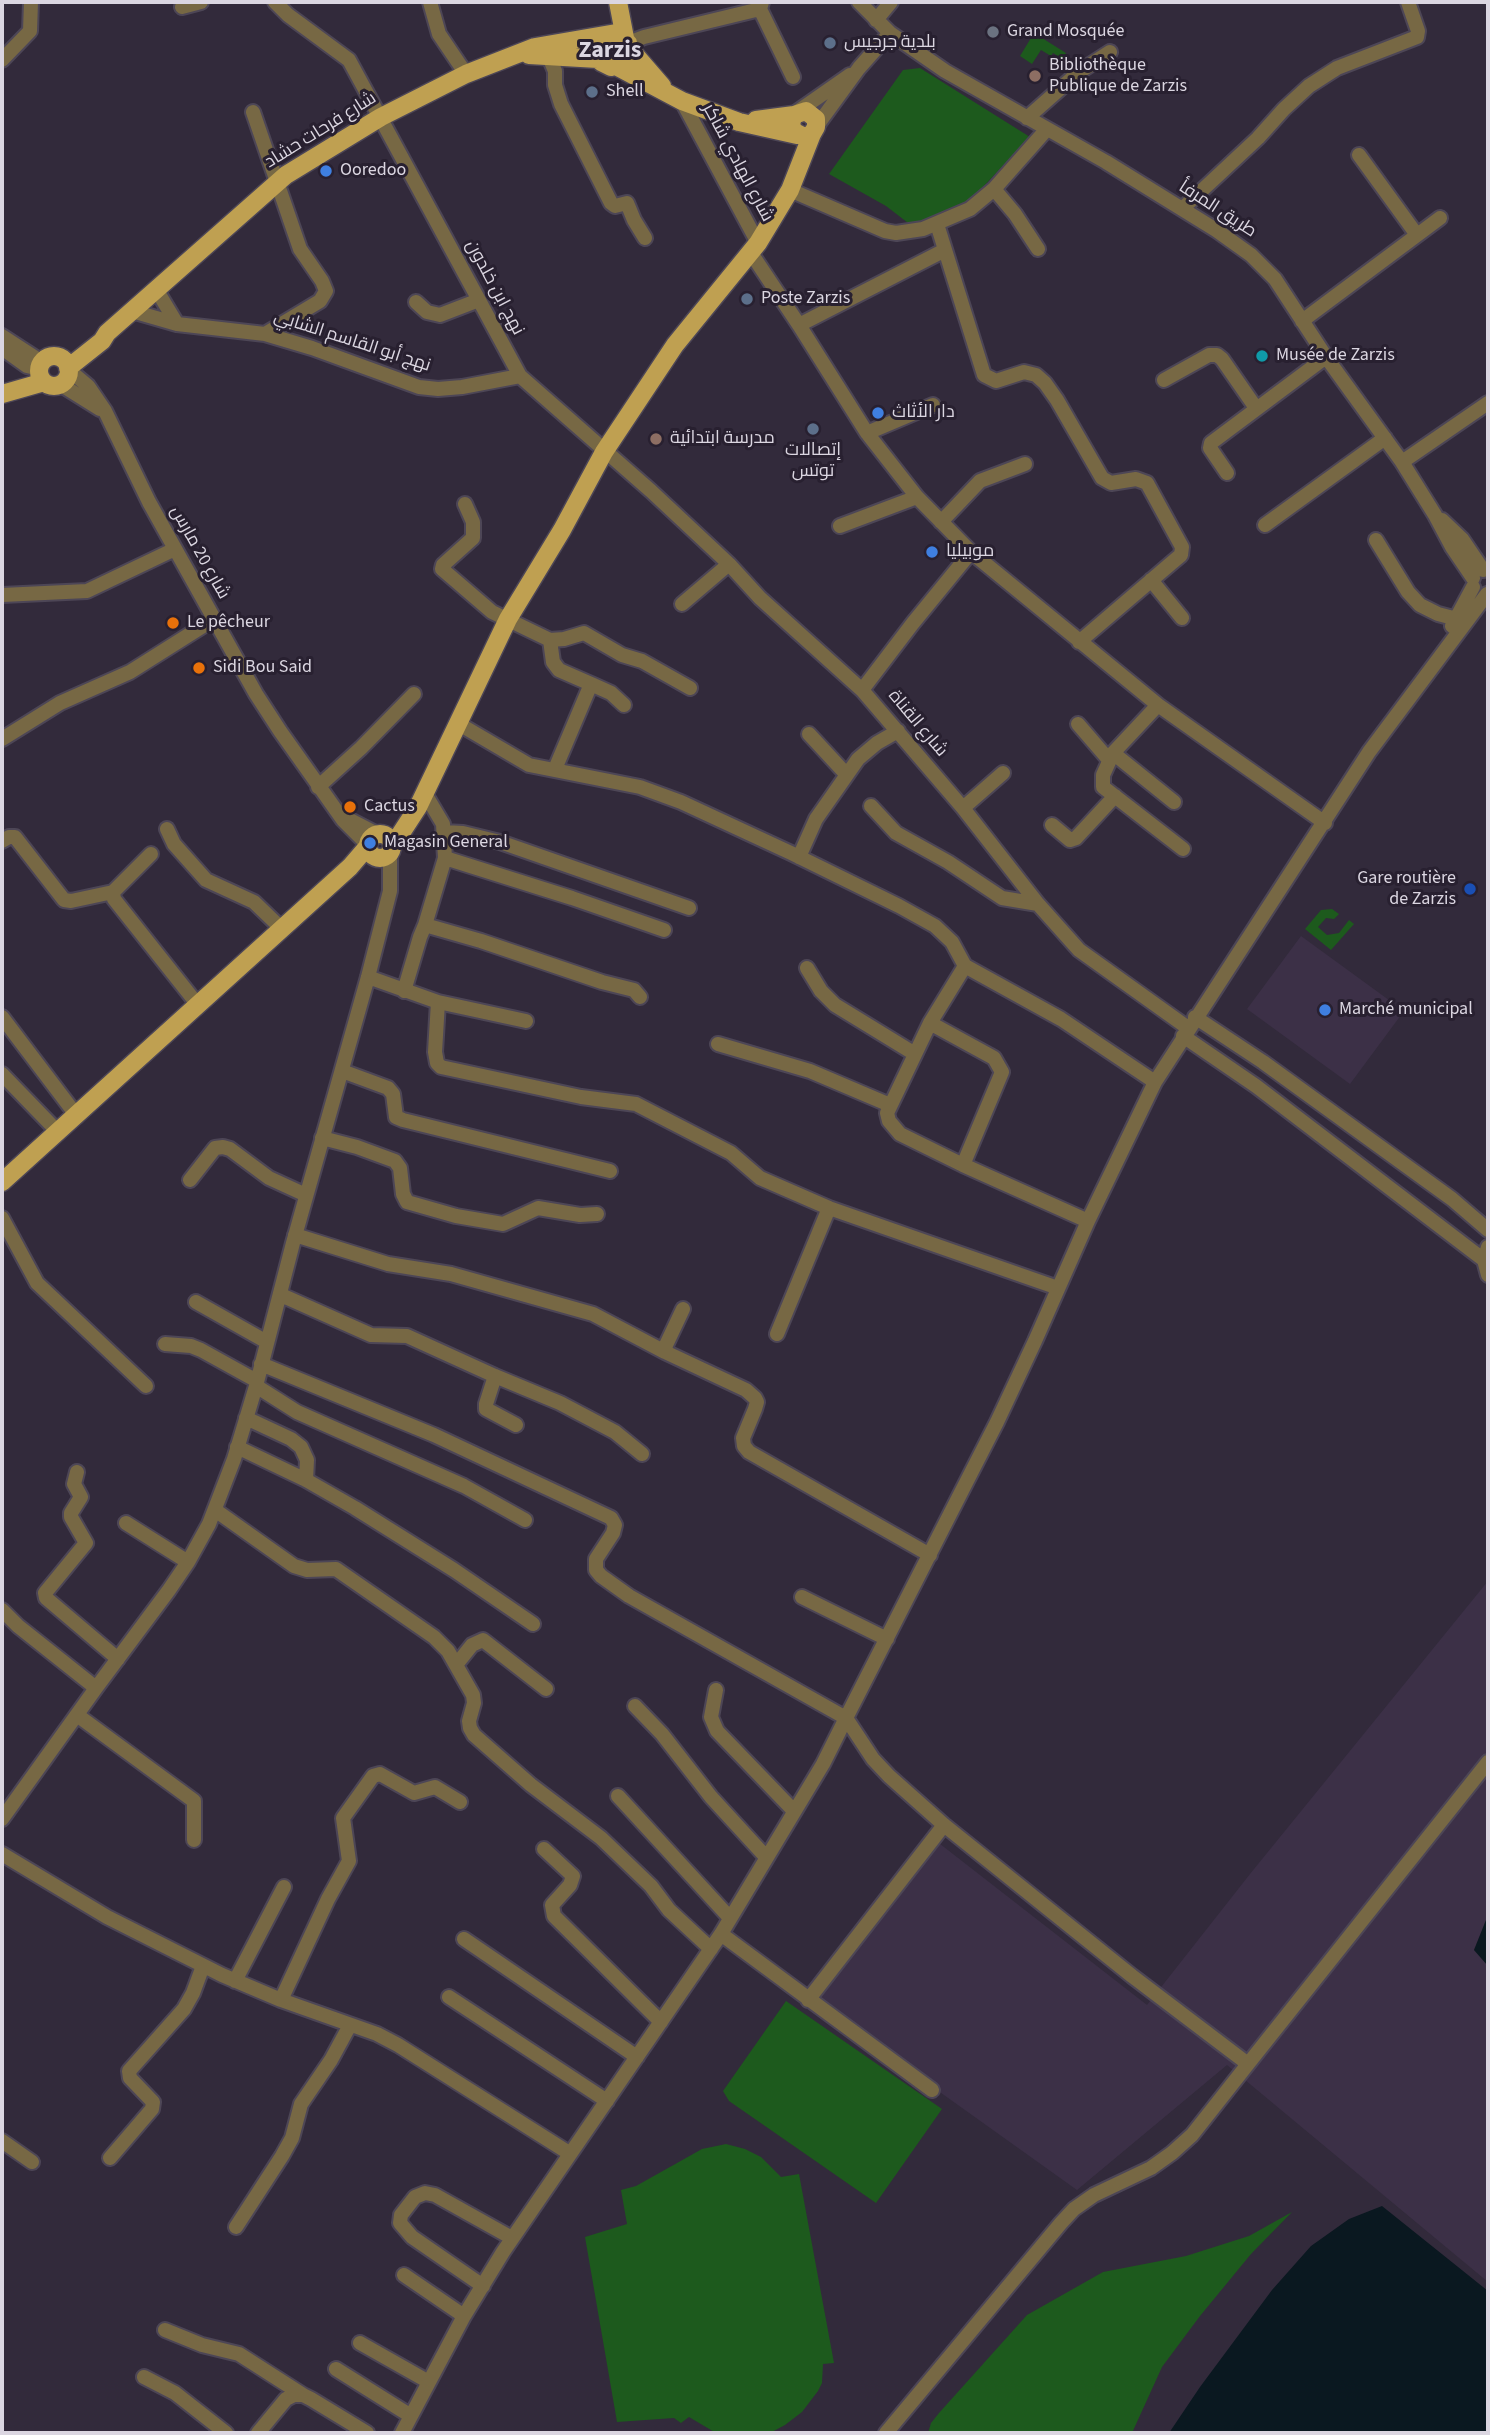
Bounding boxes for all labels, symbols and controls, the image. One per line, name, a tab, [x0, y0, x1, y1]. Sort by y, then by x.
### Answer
place label: Grand Mosquée	[1007, 21, 1124, 43]
marker: Grand Mosquée	[985, 24, 1001, 40]
place label: بلدية جرجيس	[844, 32, 936, 54]
marker: بلدية جرجيس	[822, 35, 838, 51]
district label: Zarzis	[579, 38, 641, 66]
place label: Bibliothèque Publique de Zarzis	[1049, 55, 1187, 98]
marker: Bibliothèque Publique de Zarzis	[1027, 68, 1043, 84]
place label: Shell	[606, 81, 644, 103]
marker: Shell	[584, 84, 600, 100]
street label: شارع فرحات حشاد	[261, 88, 381, 174]
street label: شارع الهادي شاكر	[697, 100, 777, 226]
place label: Ooredoo	[340, 160, 406, 182]
marker: Ooredoo	[318, 163, 334, 179]
street label: طريق المرفأ	[1174, 177, 1260, 243]
street label: نهج ابن خلدون	[460, 237, 528, 339]
place label: Poste Zarzis	[761, 288, 850, 310]
marker: Poste Zarzis	[739, 291, 755, 307]
street label: نهج أبو القاسم الشابي	[271, 306, 433, 378]
place label: Musée de Zarzis	[1276, 345, 1395, 367]
marker: Musée de Zarzis	[1254, 348, 1270, 364]
place label: دار الأثاث	[892, 402, 955, 424]
marker: دار الأثاث	[870, 405, 886, 421]
marker: إتصالات توتس	[805, 421, 821, 437]
place label: مدرسة ابتدائية	[670, 428, 775, 450]
marker: مدرسة ابتدائية	[648, 431, 664, 447]
place label: إتصالات توتس	[785, 440, 841, 482]
street label: شارع 20 مارس	[165, 503, 233, 603]
place label: موبيليا	[946, 541, 994, 563]
marker: موبيليا	[924, 544, 940, 560]
place label: Le pêcheur	[187, 612, 270, 634]
marker: Le pêcheur	[165, 615, 181, 631]
place label: Sidi Bou Said	[213, 657, 312, 679]
marker: Sidi Bou Said	[191, 660, 207, 676]
street label: شارع القناة	[883, 686, 951, 762]
place label: Cactus	[364, 796, 415, 818]
marker: Cactus	[342, 799, 358, 815]
place label: Magasin General	[384, 832, 508, 854]
marker: Magasin General	[362, 835, 378, 851]
place label: Gare routière de Zarzis	[1357, 868, 1456, 910]
marker: Gare routière de Zarzis	[1462, 881, 1478, 897]
place label: Marché municipal	[1339, 999, 1473, 1021]
marker: Marché municipal	[1317, 1002, 1333, 1018]

